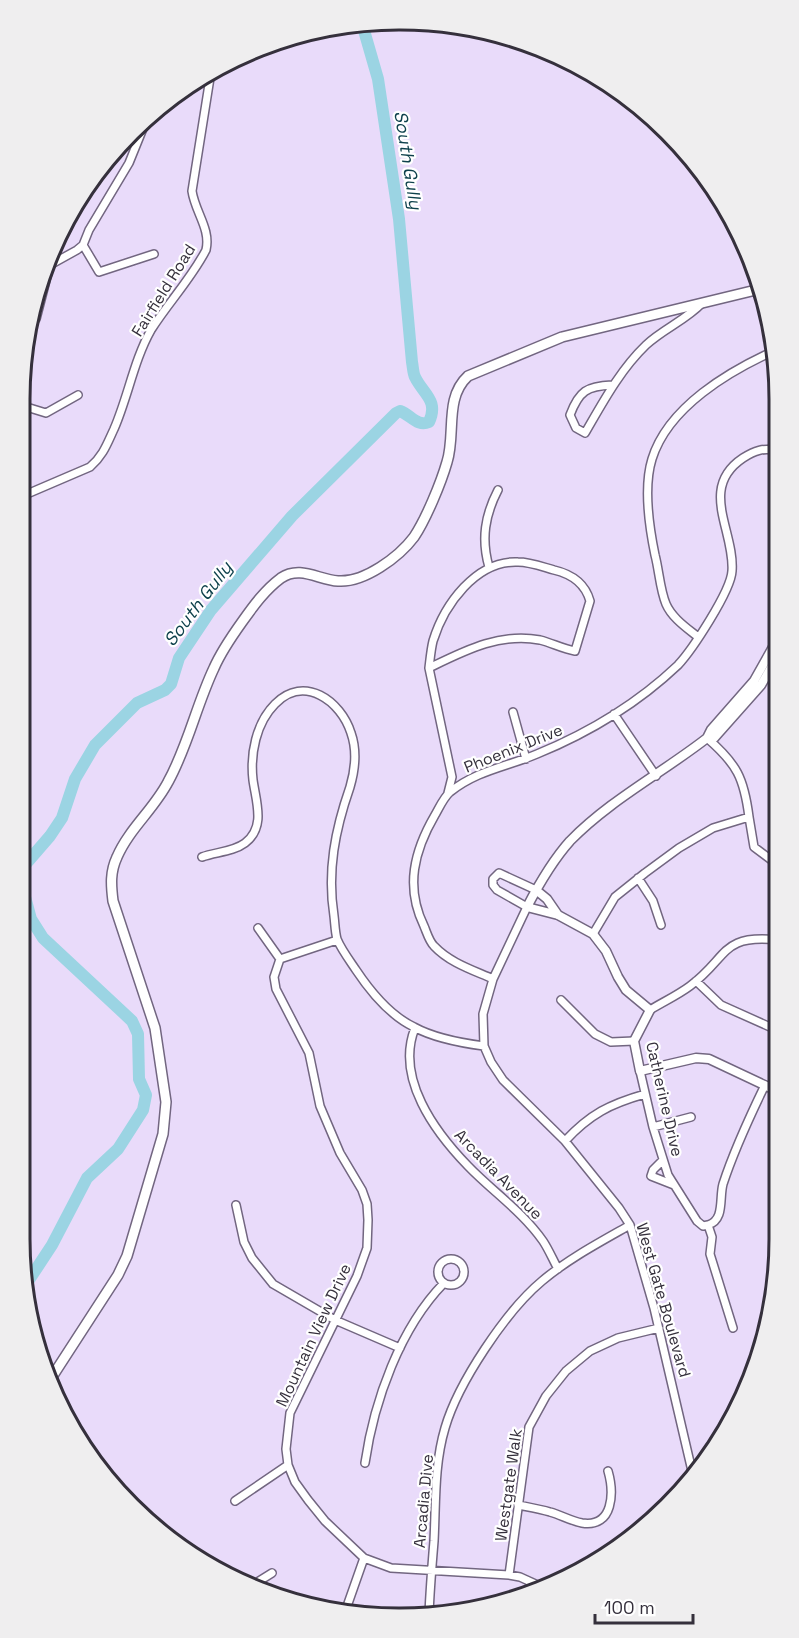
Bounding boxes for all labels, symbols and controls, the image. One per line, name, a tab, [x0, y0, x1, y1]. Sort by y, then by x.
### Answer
water label: South Gully	[389, 109, 428, 212]
street label: Fairfield Road	[127, 240, 200, 341]
water label: South Gully	[158, 556, 237, 650]
street label: Phoenix Drive	[461, 719, 566, 778]
street label: Catherine Drive	[641, 1040, 688, 1159]
street label: Arcadia Avenue	[450, 1125, 547, 1224]
street label: West Gate Boulevard	[631, 1220, 696, 1380]
street label: Mountain View Drive	[271, 1260, 356, 1410]
street label: Westgate Walk	[490, 1427, 527, 1543]
street label: Arcadia Dive	[409, 1453, 438, 1549]
scale bar	[595, 1587, 692, 1625]
text: 100 m	[604, 1596, 655, 1619]

